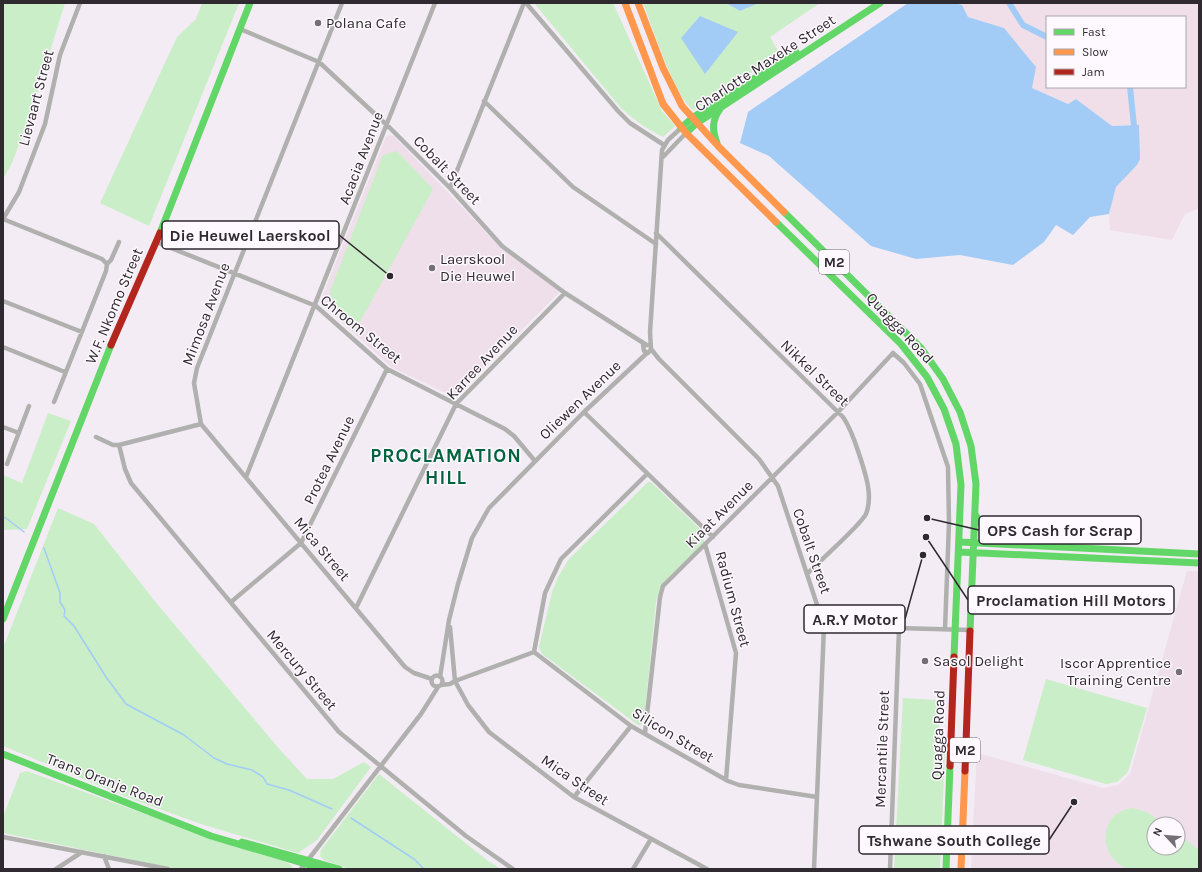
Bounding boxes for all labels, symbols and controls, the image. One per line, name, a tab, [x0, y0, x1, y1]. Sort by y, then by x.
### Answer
street label: Charlotte Maxeke Street	[691, 11, 839, 115]
place label: Polana Cafe	[326, 14, 406, 32]
legend	[1046, 16, 1186, 88]
marker: Polana Cafe	[313, 18, 323, 28]
text: Fast	[1082, 25, 1106, 39]
text: Slow	[1082, 45, 1108, 59]
street label: Lievaart Street	[14, 47, 58, 148]
text: Jam	[1082, 65, 1105, 79]
street label: Acacia Avenue	[335, 109, 387, 207]
street label: Cobalt Street	[410, 132, 485, 209]
callout: Die Heuwel Laerskool	[162, 221, 339, 249]
text: Die Heuwel Laerskool	[170, 226, 331, 245]
street label: W.F. Nkomo Street	[81, 245, 147, 367]
place label: Laerskool Die Heuwel	[440, 250, 515, 285]
road number: M2	[819, 250, 849, 274]
street label: Mimosa Avenue	[178, 260, 234, 368]
marker: Laerskool Die Heuwel	[427, 263, 437, 273]
street label: Quagga Road	[863, 289, 937, 367]
street label: Chroom Street	[317, 291, 405, 367]
street label: Karree Avenue	[442, 321, 522, 403]
street label: Nikkel Street	[777, 336, 853, 410]
street label: Oliewen Avenue	[535, 356, 625, 444]
street label: Protea Avenue	[300, 413, 358, 507]
district label: PROCLAMATION HILL	[370, 445, 522, 489]
street label: Kiaat Avenue	[681, 476, 757, 552]
street label: Cobalt Street	[789, 506, 835, 596]
street label: Mica Street	[290, 513, 354, 585]
callout: OPS Cash for Scrap	[979, 516, 1141, 544]
text: OPS Cash for Scrap	[987, 521, 1133, 540]
street label: Radium Street	[712, 549, 755, 649]
callout: Proclamation Hill Motors	[968, 586, 1174, 614]
text: Proclamation Hill Motors	[976, 591, 1166, 610]
callout: A.R.Y Motor	[804, 605, 905, 633]
text: A.R.Y Motor	[812, 610, 898, 629]
street label: Mercury Street	[263, 626, 341, 714]
place label: Sasol Delight	[933, 652, 1024, 670]
place label: Iscor Apprentice Training Centre	[1060, 654, 1171, 689]
marker: Sasol Delight	[920, 656, 930, 666]
marker: Iscor Apprentice Training Centre	[1174, 667, 1184, 677]
street label: Mercantile Street	[871, 690, 893, 808]
street label: Quagga Road	[927, 690, 949, 780]
street label: Silicon Street	[629, 704, 717, 767]
road number: M2	[950, 738, 980, 762]
street label: Trans Oranje Road	[44, 749, 166, 811]
street label: Mica Street	[538, 751, 613, 809]
north arrow	[1146, 816, 1186, 856]
text: N	[1150, 825, 1165, 838]
callout: Tshwane South College	[859, 826, 1049, 854]
text: Tshwane South College	[867, 831, 1041, 850]

